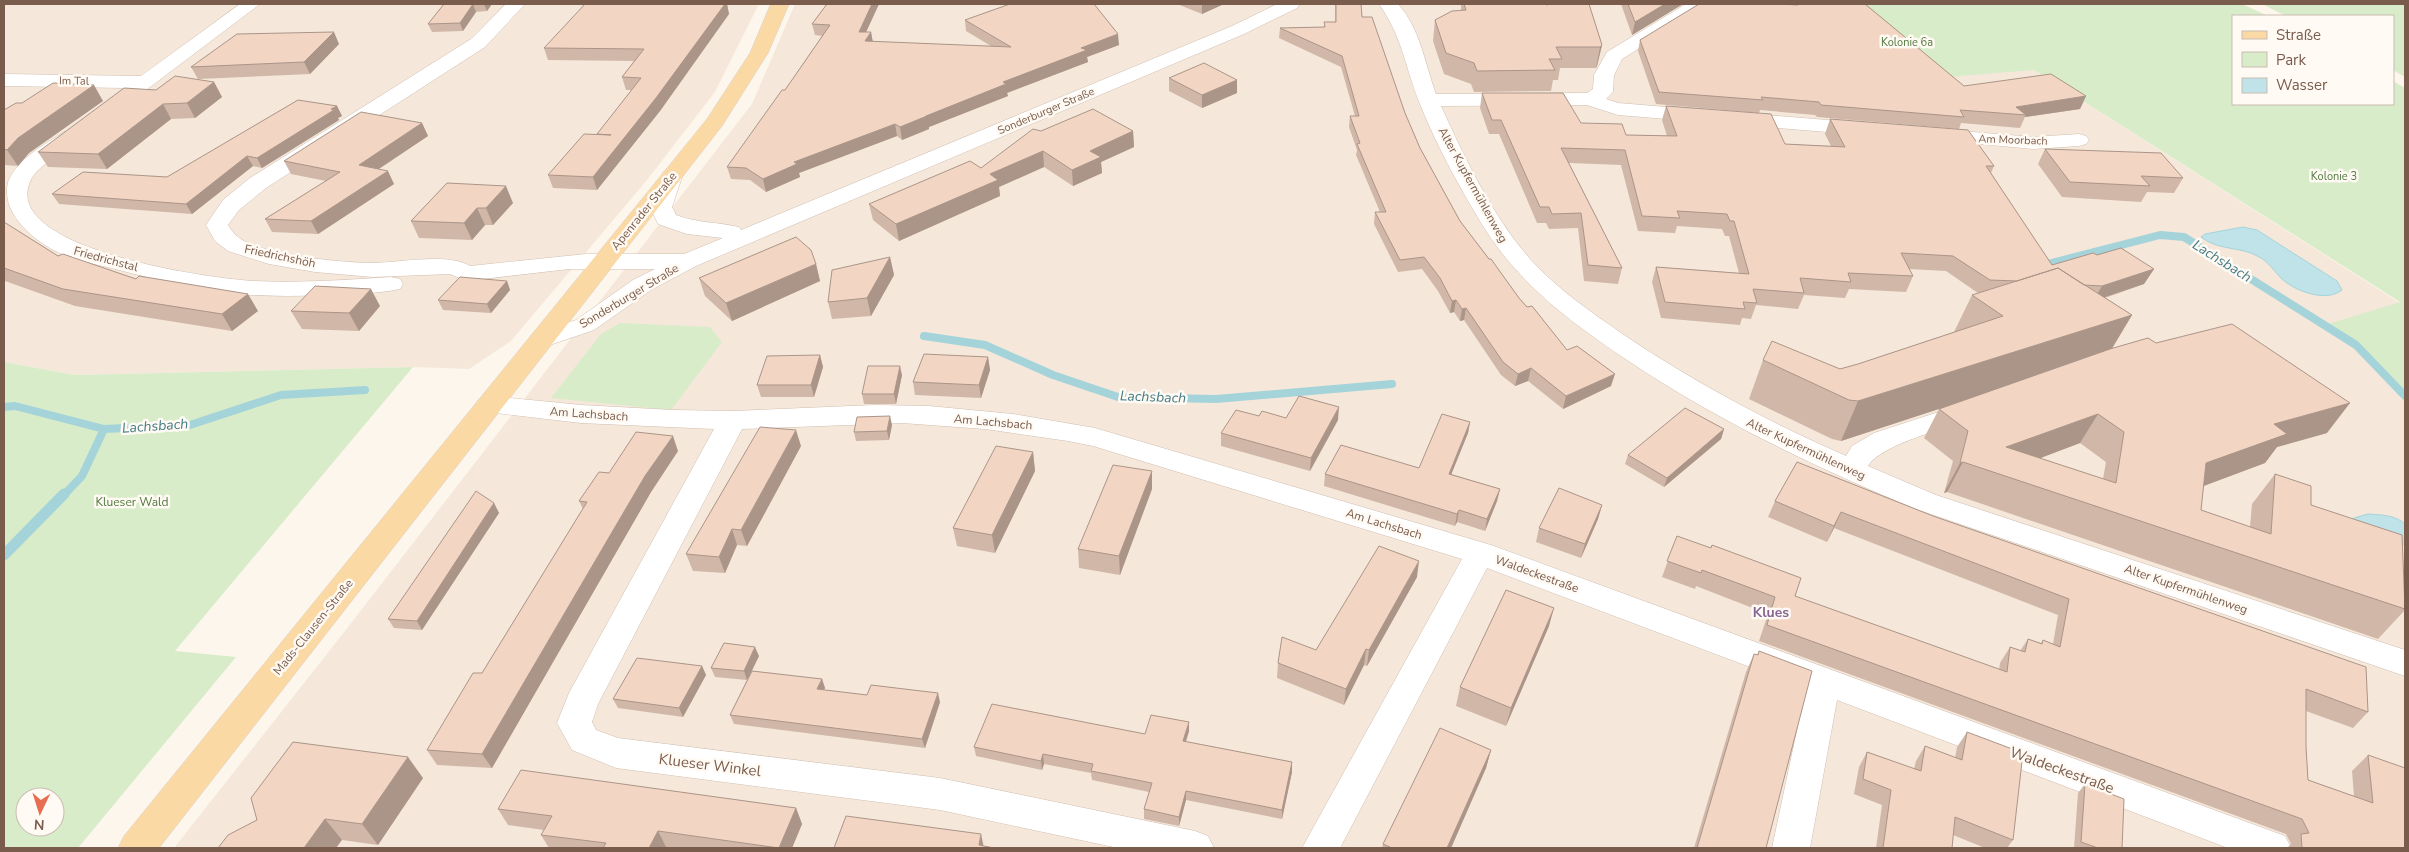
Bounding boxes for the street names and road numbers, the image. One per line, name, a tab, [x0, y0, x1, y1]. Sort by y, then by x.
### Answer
street label: Im Tal	[59, 73, 90, 89]
street label: Sonderburger Straße	[995, 84, 1097, 138]
street label: Alter Kupfermühlenweg	[1435, 124, 1511, 246]
street label: Am Moorbach	[1978, 131, 2048, 149]
street label: Apenrader Straße	[608, 169, 680, 253]
street label: Friedrichshöh	[243, 241, 317, 271]
street label: Friedrichstal	[72, 243, 140, 275]
street label: Sonderburger Straße	[576, 260, 682, 332]
street label: Am Lachsbach	[549, 403, 629, 425]
street label: Am Lachsbach	[953, 411, 1033, 433]
street label: Alter Kupfermühlenweg	[1744, 414, 1868, 484]
street label: Am Lachsbach	[1344, 505, 1424, 543]
street label: Waldeckestraße	[1493, 551, 1581, 597]
street label: Alter Kupfermühlenweg	[2122, 560, 2250, 618]
street label: Mads-Clausen-Straße	[269, 576, 357, 678]
street label: Waldeckestraße	[2007, 742, 2117, 798]
street label: Klueser Winkel	[658, 749, 763, 781]

